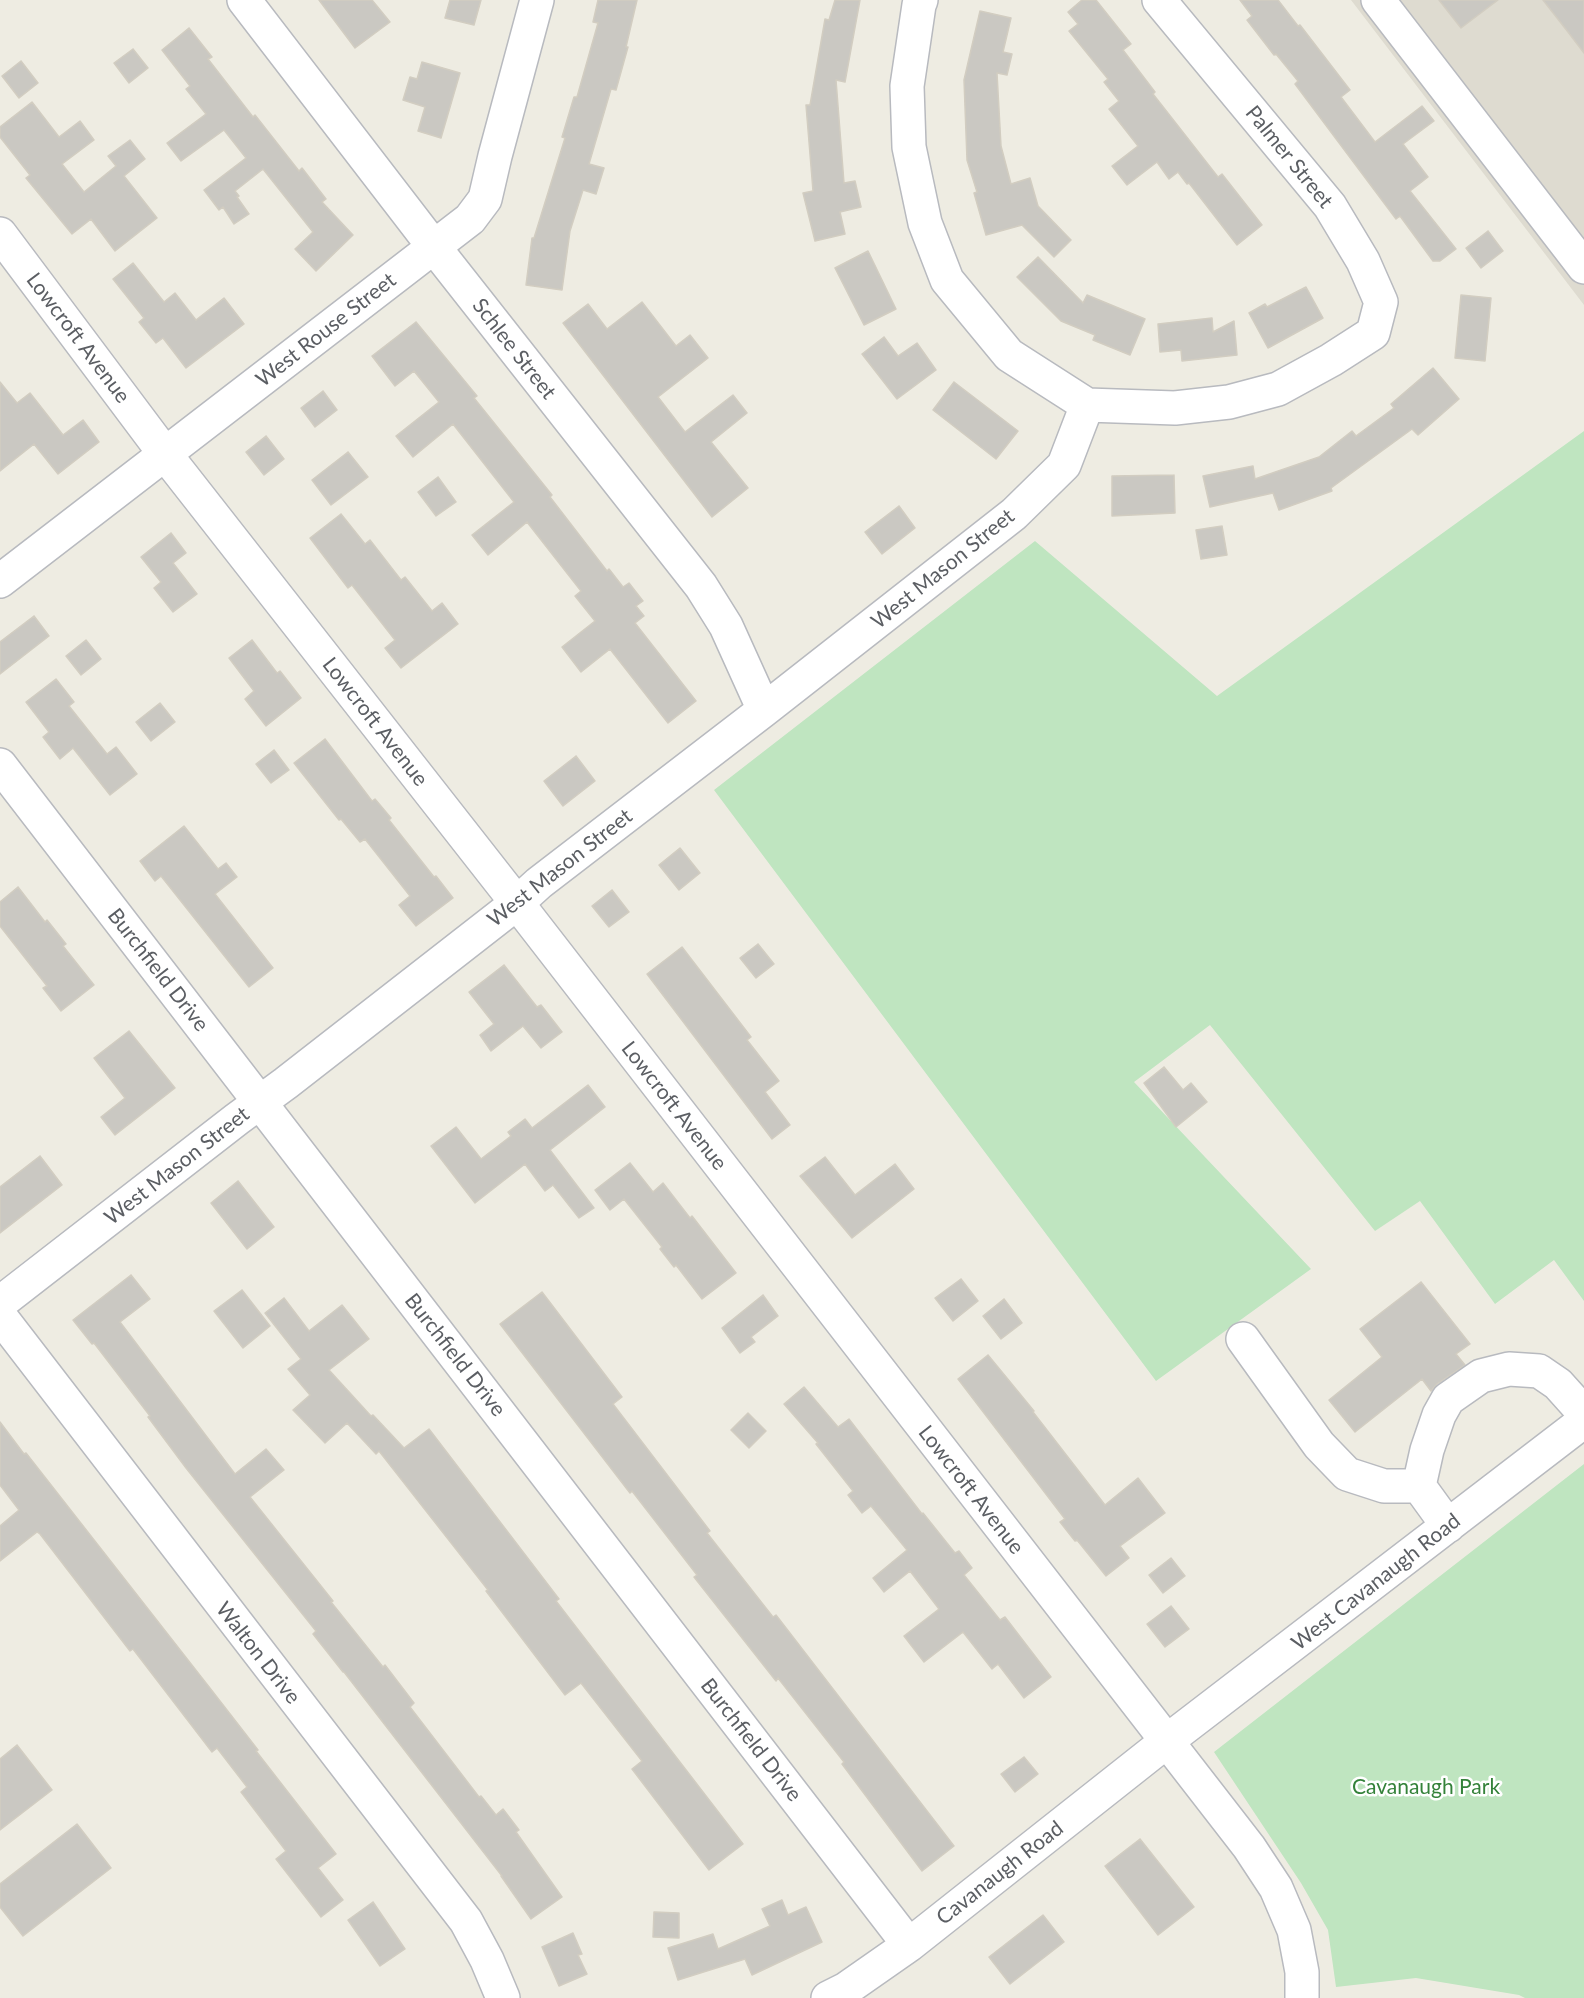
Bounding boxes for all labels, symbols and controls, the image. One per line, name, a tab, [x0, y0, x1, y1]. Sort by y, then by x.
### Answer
street label: Palmer Street	[1240, 101, 1338, 213]
street label: Lowcroft Avenue	[21, 268, 135, 408]
street label: West Rouse Street	[251, 268, 401, 392]
street label: Schlee Street	[467, 294, 561, 404]
street label: West Mason Street	[866, 504, 1020, 634]
street label: Lowcroft Avenue	[317, 653, 433, 791]
street label: West Mason Street	[483, 804, 637, 932]
street label: Burchfield Drive	[102, 903, 214, 1037]
street label: Lowcroft Avenue	[616, 1037, 732, 1175]
street label: West Mason Street	[100, 1102, 254, 1230]
street label: Burchfield Drive	[399, 1288, 511, 1422]
street label: Lowcroft Avenue	[913, 1421, 1029, 1559]
street label: West Cavanaugh Road	[1287, 1508, 1465, 1656]
street label: Walton Drive	[210, 1597, 306, 1709]
street label: Burchfield Drive	[695, 1673, 807, 1807]
park label: Cavanaugh Park	[1352, 1774, 1500, 1800]
street label: Cavanaugh Road	[932, 1816, 1068, 1930]

